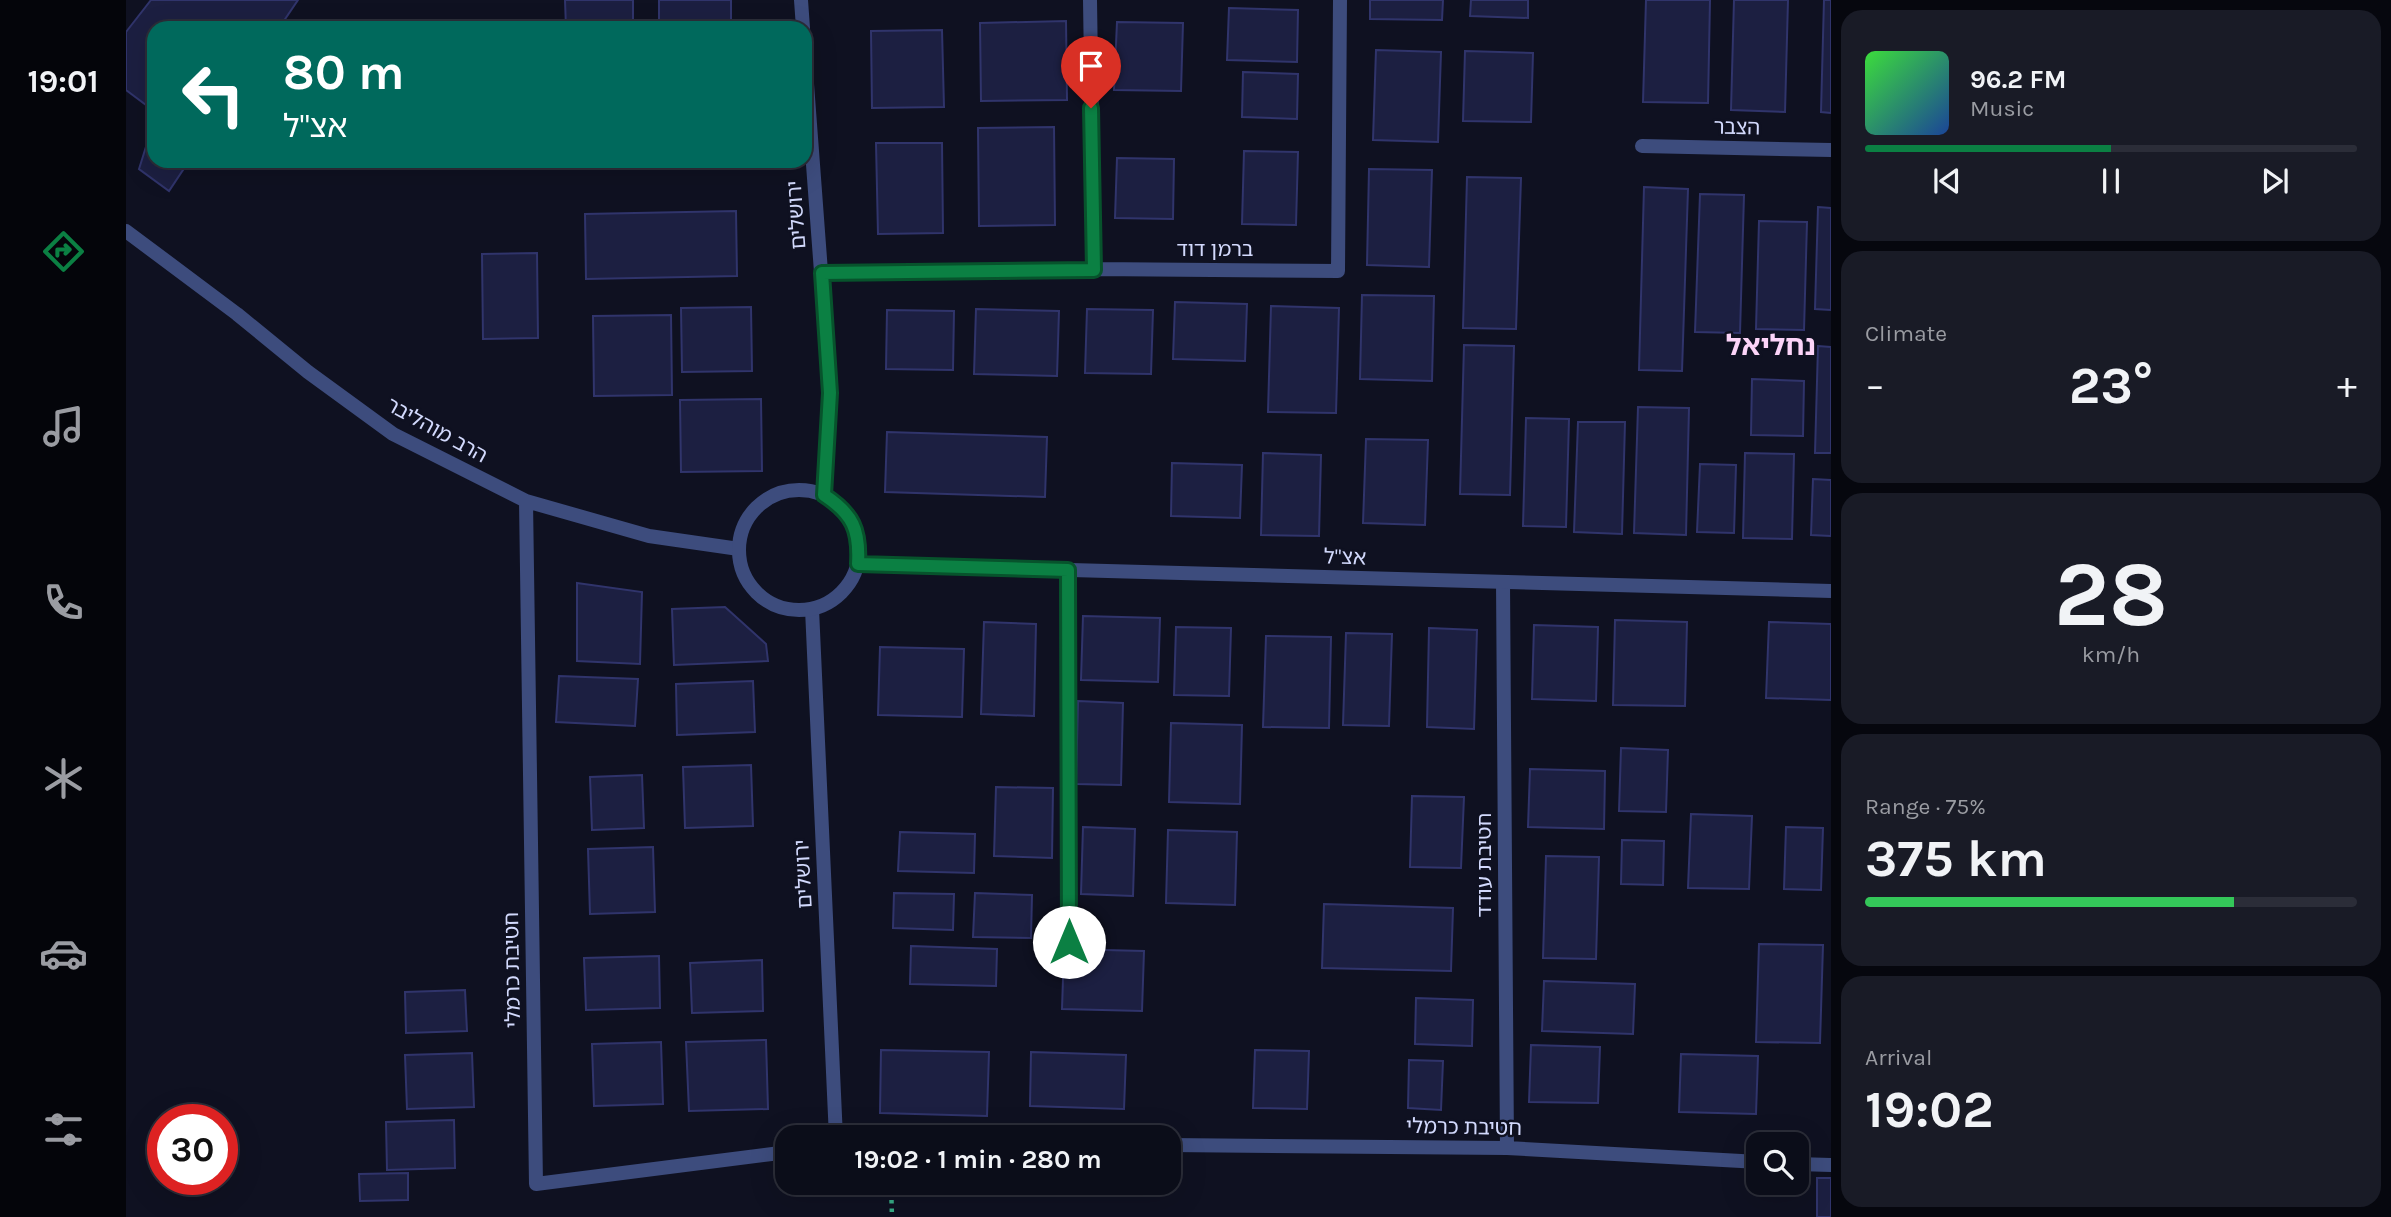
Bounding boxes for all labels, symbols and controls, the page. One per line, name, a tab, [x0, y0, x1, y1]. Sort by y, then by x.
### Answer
pin	[1061, 36, 1121, 108]
text: 80 m	[283, 44, 405, 101]
icon: arrive	[1072, 47, 1110, 85]
icon: left	[168, 49, 259, 140]
text: 19:01	[27, 63, 99, 100]
text: 96.2 FM	[1970, 64, 2067, 95]
text: Music	[1970, 95, 2034, 122]
text: אצ"ל	[283, 108, 347, 145]
street label: הצבר	[1713, 115, 1761, 139]
icon: previous	[1928, 162, 1966, 200]
icon: pause	[2092, 162, 2130, 200]
icon: next	[2256, 162, 2294, 200]
street label: ירושלים	[782, 180, 810, 250]
icon: directions	[39, 227, 88, 276]
street label: ברמן דוד	[1176, 237, 1254, 261]
text: Climate	[1865, 320, 1947, 347]
district label: נחליאל	[1726, 329, 1816, 362]
text: 23°	[2069, 355, 2153, 416]
text: −	[1865, 363, 1885, 408]
text: +	[2337, 363, 2357, 408]
street label: הרב מוהליבר	[382, 392, 492, 468]
icon: music	[39, 402, 88, 451]
text: 28	[2054, 542, 2168, 648]
street label: אצ"ל	[1323, 544, 1367, 570]
icon: phone	[39, 578, 88, 627]
text: km/h	[2082, 641, 2140, 668]
icon: climate	[39, 754, 88, 803]
text: Range · 75%	[1865, 793, 1986, 820]
street label: חטיבת עודד	[1472, 813, 1496, 917]
text: 375 km	[1865, 828, 2047, 889]
street label: ירושלים	[789, 839, 817, 909]
position arrow	[1032, 905, 1106, 979]
street label: חטיבת כרמלי	[499, 912, 525, 1028]
icon: car	[39, 929, 88, 978]
text: Arrival	[1865, 1044, 1932, 1071]
text: 19:02	[1865, 1079, 1994, 1140]
speed limit sign: 30	[147, 1104, 238, 1195]
icon: filters	[39, 1105, 88, 1154]
street label: חטיבת כרמלי	[1406, 1114, 1522, 1140]
map controls	[1746, 1132, 1809, 1195]
button: search	[1746, 1132, 1809, 1195]
text: 19:02 · 1 min · 280 m	[854, 1144, 1102, 1175]

